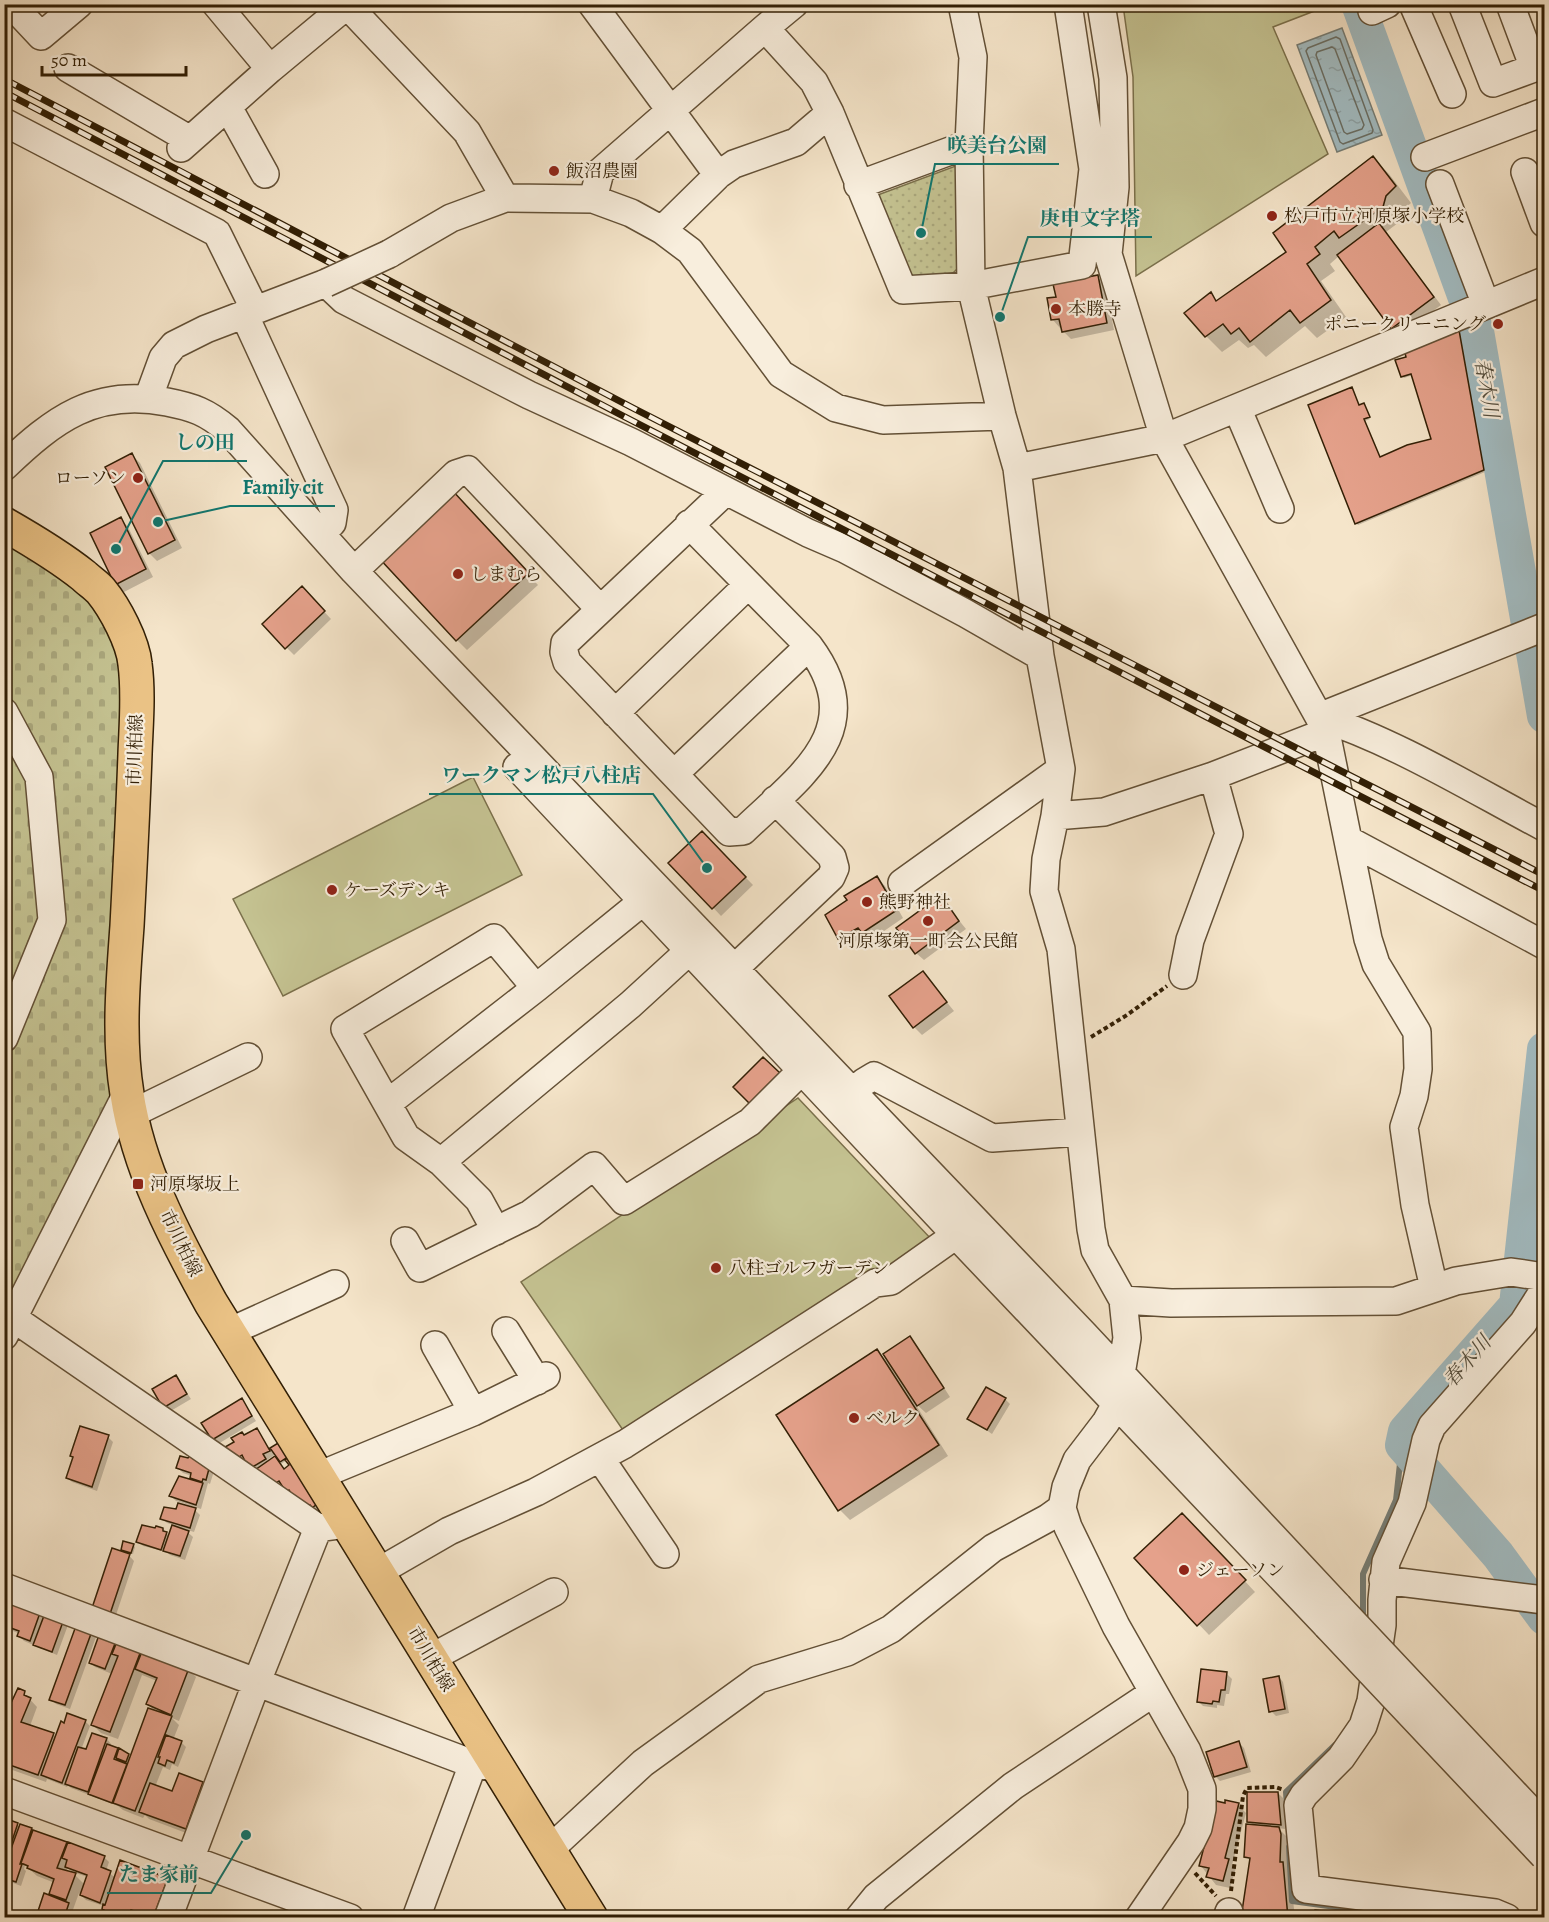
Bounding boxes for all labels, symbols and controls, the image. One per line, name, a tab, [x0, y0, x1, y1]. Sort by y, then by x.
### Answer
scale bar	[42, 39, 186, 77]
text: 50 m	[51, 48, 87, 72]
callout: 咲美台公園	[935, 126, 1059, 164]
text: 咲美台公園	[947, 132, 1047, 159]
place label: 飯沼農園	[566, 159, 638, 183]
marker: 飯沼農園	[547, 164, 561, 178]
callout: 庚申文字塔	[1028, 199, 1152, 237]
place label: 松戸市立河原塚小学校	[1284, 204, 1464, 228]
text: 庚申文字塔	[1040, 205, 1140, 232]
marker: 松戸市立河原塚小学校	[1265, 209, 1279, 223]
place label: 本勝寺	[1068, 297, 1122, 321]
marker: 本勝寺	[1049, 302, 1063, 316]
place label: ポニークリーニング	[1324, 312, 1486, 336]
marker: ポニークリーニング	[1491, 317, 1505, 331]
water label: 春木川	[1468, 356, 1505, 422]
callout: しの田	[163, 423, 247, 461]
text: しの田	[175, 429, 235, 456]
place label: ローソン	[55, 466, 126, 490]
callout: Family cit	[230, 468, 335, 506]
marker: ローソン	[131, 471, 145, 485]
text: Family cit	[242, 474, 324, 501]
place label: しまむら	[470, 562, 542, 586]
marker: しまむら	[451, 567, 465, 581]
street label: 市川柏線	[122, 714, 148, 786]
callout: ワークマン松戸八柱店	[429, 756, 653, 794]
text: ワークマン松戸八柱店	[441, 762, 641, 789]
place label: ケーズデンキ	[344, 878, 450, 902]
marker: ケーズデンキ	[325, 883, 339, 897]
place label: 熊野神社	[879, 890, 951, 914]
marker: 熊野神社	[860, 895, 874, 909]
marker: 河原塚第一町会公民館	[921, 914, 935, 928]
place label: 河原塚第一町会公民館	[838, 929, 1018, 953]
place label: 河原塚坂上	[150, 1172, 240, 1196]
marker: 河原塚坂上	[131, 1177, 145, 1191]
street label: 市川柏線	[154, 1205, 208, 1281]
place label: 八柱ゴルフガーデン	[728, 1256, 889, 1280]
marker: 八柱ゴルフガーデン	[709, 1261, 723, 1275]
water label: 春木川	[1438, 1328, 1499, 1393]
place label: ベルク	[866, 1406, 920, 1430]
marker: ベルク	[847, 1411, 861, 1425]
place label: ジェーソン	[1196, 1558, 1285, 1582]
marker: ジェーソン	[1177, 1563, 1191, 1577]
street label: 市川柏線	[402, 1622, 460, 1696]
callout: たま家前	[107, 1855, 211, 1893]
text: たま家前	[119, 1861, 199, 1888]

